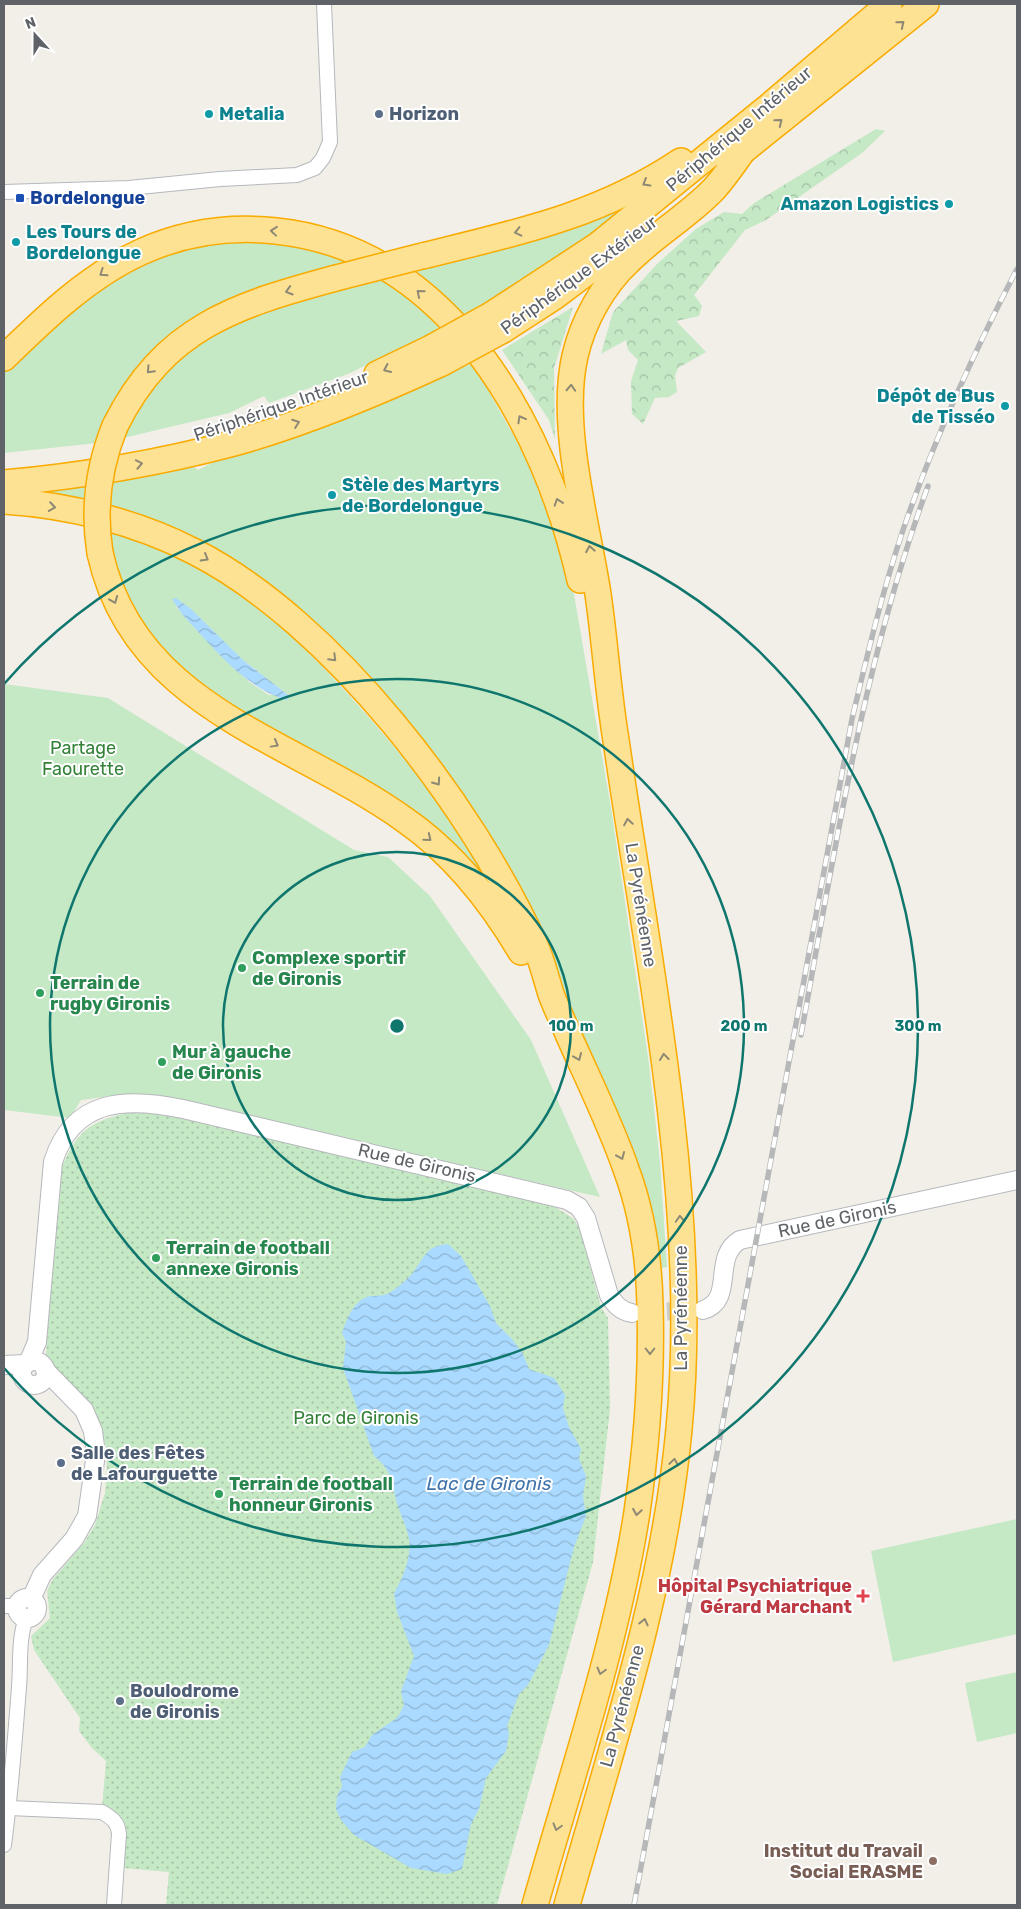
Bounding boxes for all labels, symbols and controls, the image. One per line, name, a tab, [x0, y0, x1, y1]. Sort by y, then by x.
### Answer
north arrow	[10, 10, 60, 60]
text: N	[23, 14, 38, 33]
one-way arrow	[896, 20, 905, 29]
street label: Périphérique Intérieur	[662, 62, 816, 196]
place label: Metalia	[219, 103, 285, 125]
place label: Horizon	[389, 103, 459, 125]
marker: Metalia	[203, 108, 215, 120]
marker: Horizon	[373, 108, 385, 120]
one-way arrow	[774, 118, 783, 127]
one-way arrow	[642, 176, 651, 186]
place label: Bordelongue	[30, 187, 145, 209]
marker: Bordelongue	[14, 192, 26, 204]
place label: Amazon Logistics	[780, 193, 939, 215]
marker: Amazon Logistics	[943, 198, 955, 210]
street label: Périphérique Extérieur	[496, 211, 662, 339]
place label: Les Tours de Bordelongue	[26, 221, 141, 264]
one-way arrow	[269, 226, 277, 237]
one-way arrow	[514, 226, 523, 237]
marker: Les Tours de Bordelongue	[10, 236, 22, 248]
one-way arrow	[99, 267, 108, 277]
one-way arrow	[285, 285, 293, 295]
one-way arrow	[417, 290, 426, 299]
one-way arrow	[383, 363, 392, 373]
one-way arrow	[147, 365, 156, 374]
street label: Périphérique Intérieur	[191, 366, 371, 446]
one-way arrow	[565, 384, 576, 392]
place label: Dépôt de Bus de Tisséo	[877, 385, 995, 428]
marker: Dépôt de Bus de Tisséo	[999, 400, 1011, 412]
one-way arrow	[517, 415, 527, 424]
one-way arrow	[291, 419, 299, 429]
one-way arrow	[134, 460, 143, 470]
place label: Stèle des Martyrs de Bordelongue	[342, 474, 500, 517]
marker: Stèle des Martyrs de Bordelongue	[326, 489, 338, 501]
one-way arrow	[553, 498, 563, 507]
one-way arrow	[48, 501, 56, 512]
one-way arrow	[586, 545, 596, 553]
one-way arrow	[200, 552, 209, 562]
one-way arrow	[109, 595, 119, 603]
one-way arrow	[327, 652, 336, 661]
park label: Partage Faourette	[42, 737, 124, 780]
one-way arrow	[270, 738, 279, 748]
one-way arrow	[431, 776, 440, 786]
one-way arrow	[623, 818, 634, 826]
one-way arrow	[422, 833, 431, 841]
street label: La Pyrénéenne	[620, 841, 662, 969]
place label: Complexe sportif de Gironis	[252, 947, 406, 990]
marker: Complexe sportif de Gironis	[236, 962, 248, 974]
place label: Terrain de rugby Gironis	[50, 972, 170, 1015]
marker: Terrain de rugby Gironis	[34, 987, 46, 999]
centre of rings	[388, 1017, 406, 1035]
text: 100 m	[549, 1017, 593, 1035]
text: 200 m	[720, 1017, 768, 1035]
text: 300 m	[894, 1017, 942, 1035]
place label: Mur à gauche de Gironis	[172, 1041, 291, 1084]
one-way arrow	[573, 1053, 583, 1061]
one-way arrow	[659, 1053, 669, 1061]
marker: Mur à gauche de Gironis	[156, 1056, 168, 1068]
street label: Rue de Gironis	[356, 1139, 478, 1187]
one-way arrow	[614, 1151, 625, 1160]
street label: Rue de Gironis	[776, 1196, 898, 1242]
one-way arrow	[675, 1214, 685, 1222]
place label: Terrain de football annexe Gironis	[166, 1237, 330, 1280]
street label: La Pyrénéenne	[670, 1245, 692, 1371]
marker: Terrain de football annexe Gironis	[150, 1252, 162, 1264]
one-way arrow	[645, 1347, 655, 1355]
park label: Parc de Gironis	[293, 1407, 419, 1429]
place label: Salle des Fêtes de Lafourguette	[71, 1442, 218, 1485]
marker: Salle des Fêtes de Lafourguette	[55, 1457, 67, 1469]
one-way arrow	[669, 1458, 679, 1467]
water label: Lac de Gironis	[427, 1472, 552, 1495]
place label: Terrain de football honneur Gironis	[229, 1473, 393, 1516]
marker: Terrain de football honneur Gironis	[213, 1488, 225, 1500]
one-way arrow	[632, 1508, 642, 1517]
place label: Hôpital Psychiatrique Gérard Marchant	[658, 1575, 852, 1618]
marker: Hôpital Psychiatrique Gérard Marchant	[856, 1589, 870, 1603]
one-way arrow	[638, 1617, 649, 1626]
street label: La Pyrénéenne	[595, 1642, 649, 1770]
one-way arrow	[596, 1666, 607, 1675]
place label: Boulodrome de Gironis	[130, 1680, 239, 1723]
marker: Boulodrome de Gironis	[114, 1695, 126, 1707]
one-way arrow	[553, 1823, 563, 1831]
place label: Institut du Travail Social ERASME	[764, 1840, 923, 1883]
marker: Institut du Travail Social ERASME	[927, 1855, 939, 1867]

